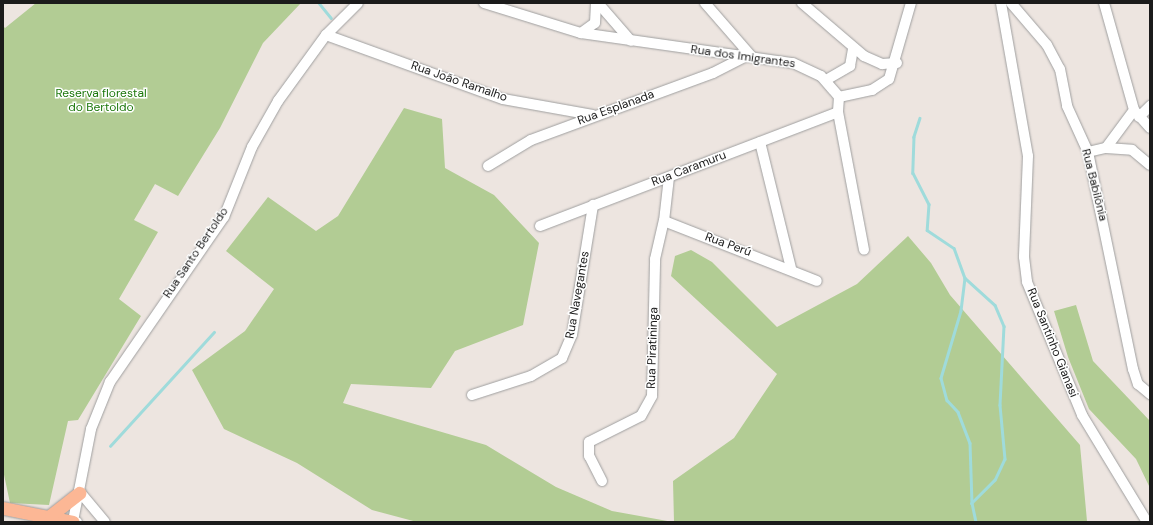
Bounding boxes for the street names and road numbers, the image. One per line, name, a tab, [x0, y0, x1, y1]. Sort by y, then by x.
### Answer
street label: Rua dos Imigrantes	[690, 43, 796, 71]
street label: Rua João Ramalho	[409, 59, 509, 105]
street label: Rua Esplanada	[576, 87, 656, 129]
street label: Rua Babilônia	[1078, 147, 1110, 223]
street label: Rua Caramuru	[650, 148, 728, 190]
street label: Rua Santo Bertoldo	[160, 205, 232, 301]
street label: Rua Perú	[703, 230, 753, 260]
street label: Rua Navegantes	[563, 250, 593, 340]
street label: Rua Santinho Gianasi	[1023, 286, 1081, 400]
street label: Rua Piratininga	[644, 307, 662, 389]

